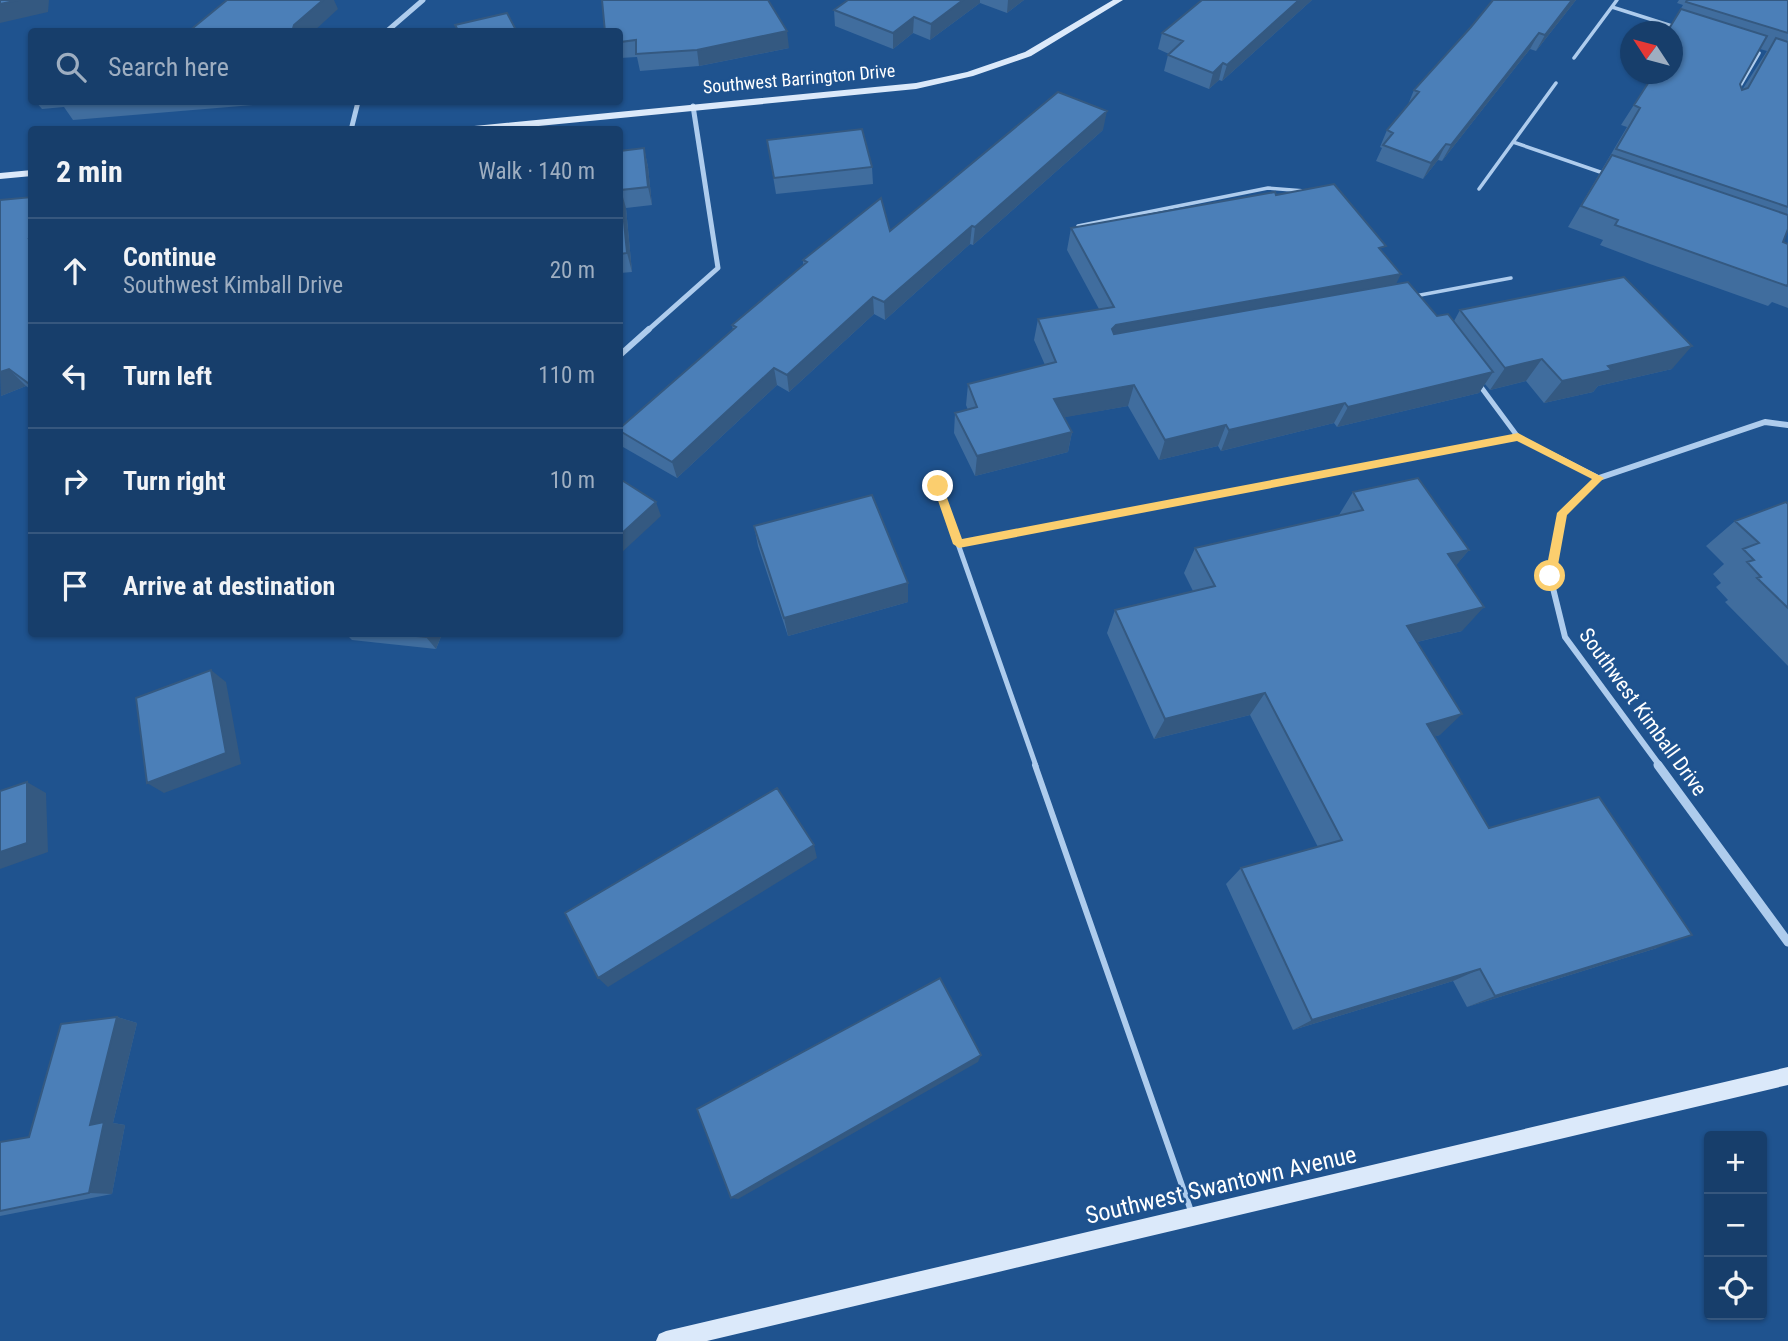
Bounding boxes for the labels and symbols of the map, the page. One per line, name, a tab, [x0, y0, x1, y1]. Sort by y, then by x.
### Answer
north arrow	[1620, 21, 1683, 84]
street label: Southwest Barrington Drive	[702, 60, 896, 97]
route end	[922, 470, 953, 501]
route start	[1534, 560, 1565, 591]
street label: Southwest Kimball Drive	[1574, 624, 1712, 800]
street label: Southwest Swantown Avenue	[1083, 1140, 1359, 1230]

